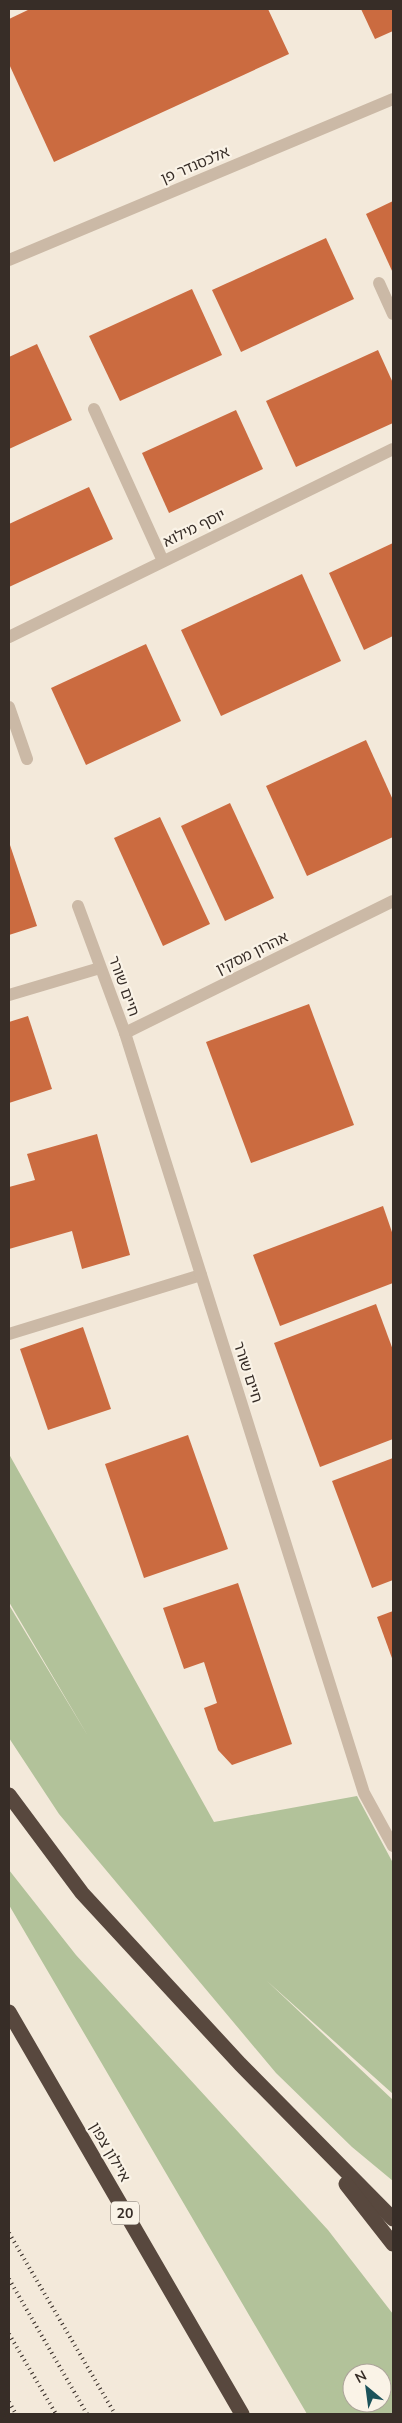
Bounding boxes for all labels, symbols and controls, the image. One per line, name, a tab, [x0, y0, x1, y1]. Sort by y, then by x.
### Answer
street label: אלכסנדר פן	[158, 142, 232, 188]
street label: יוסף מילוא	[159, 504, 229, 552]
street label: אהרון מסקין	[213, 927, 291, 979]
street label: חיים שורר	[104, 953, 144, 1019]
street label: חיים שורר	[229, 1339, 267, 1405]
street label: איילון צפון	[85, 2119, 135, 2185]
road number: 20	[111, 2202, 139, 2224]
north arrow	[342, 2363, 392, 2413]
text: N	[352, 2366, 370, 2388]

